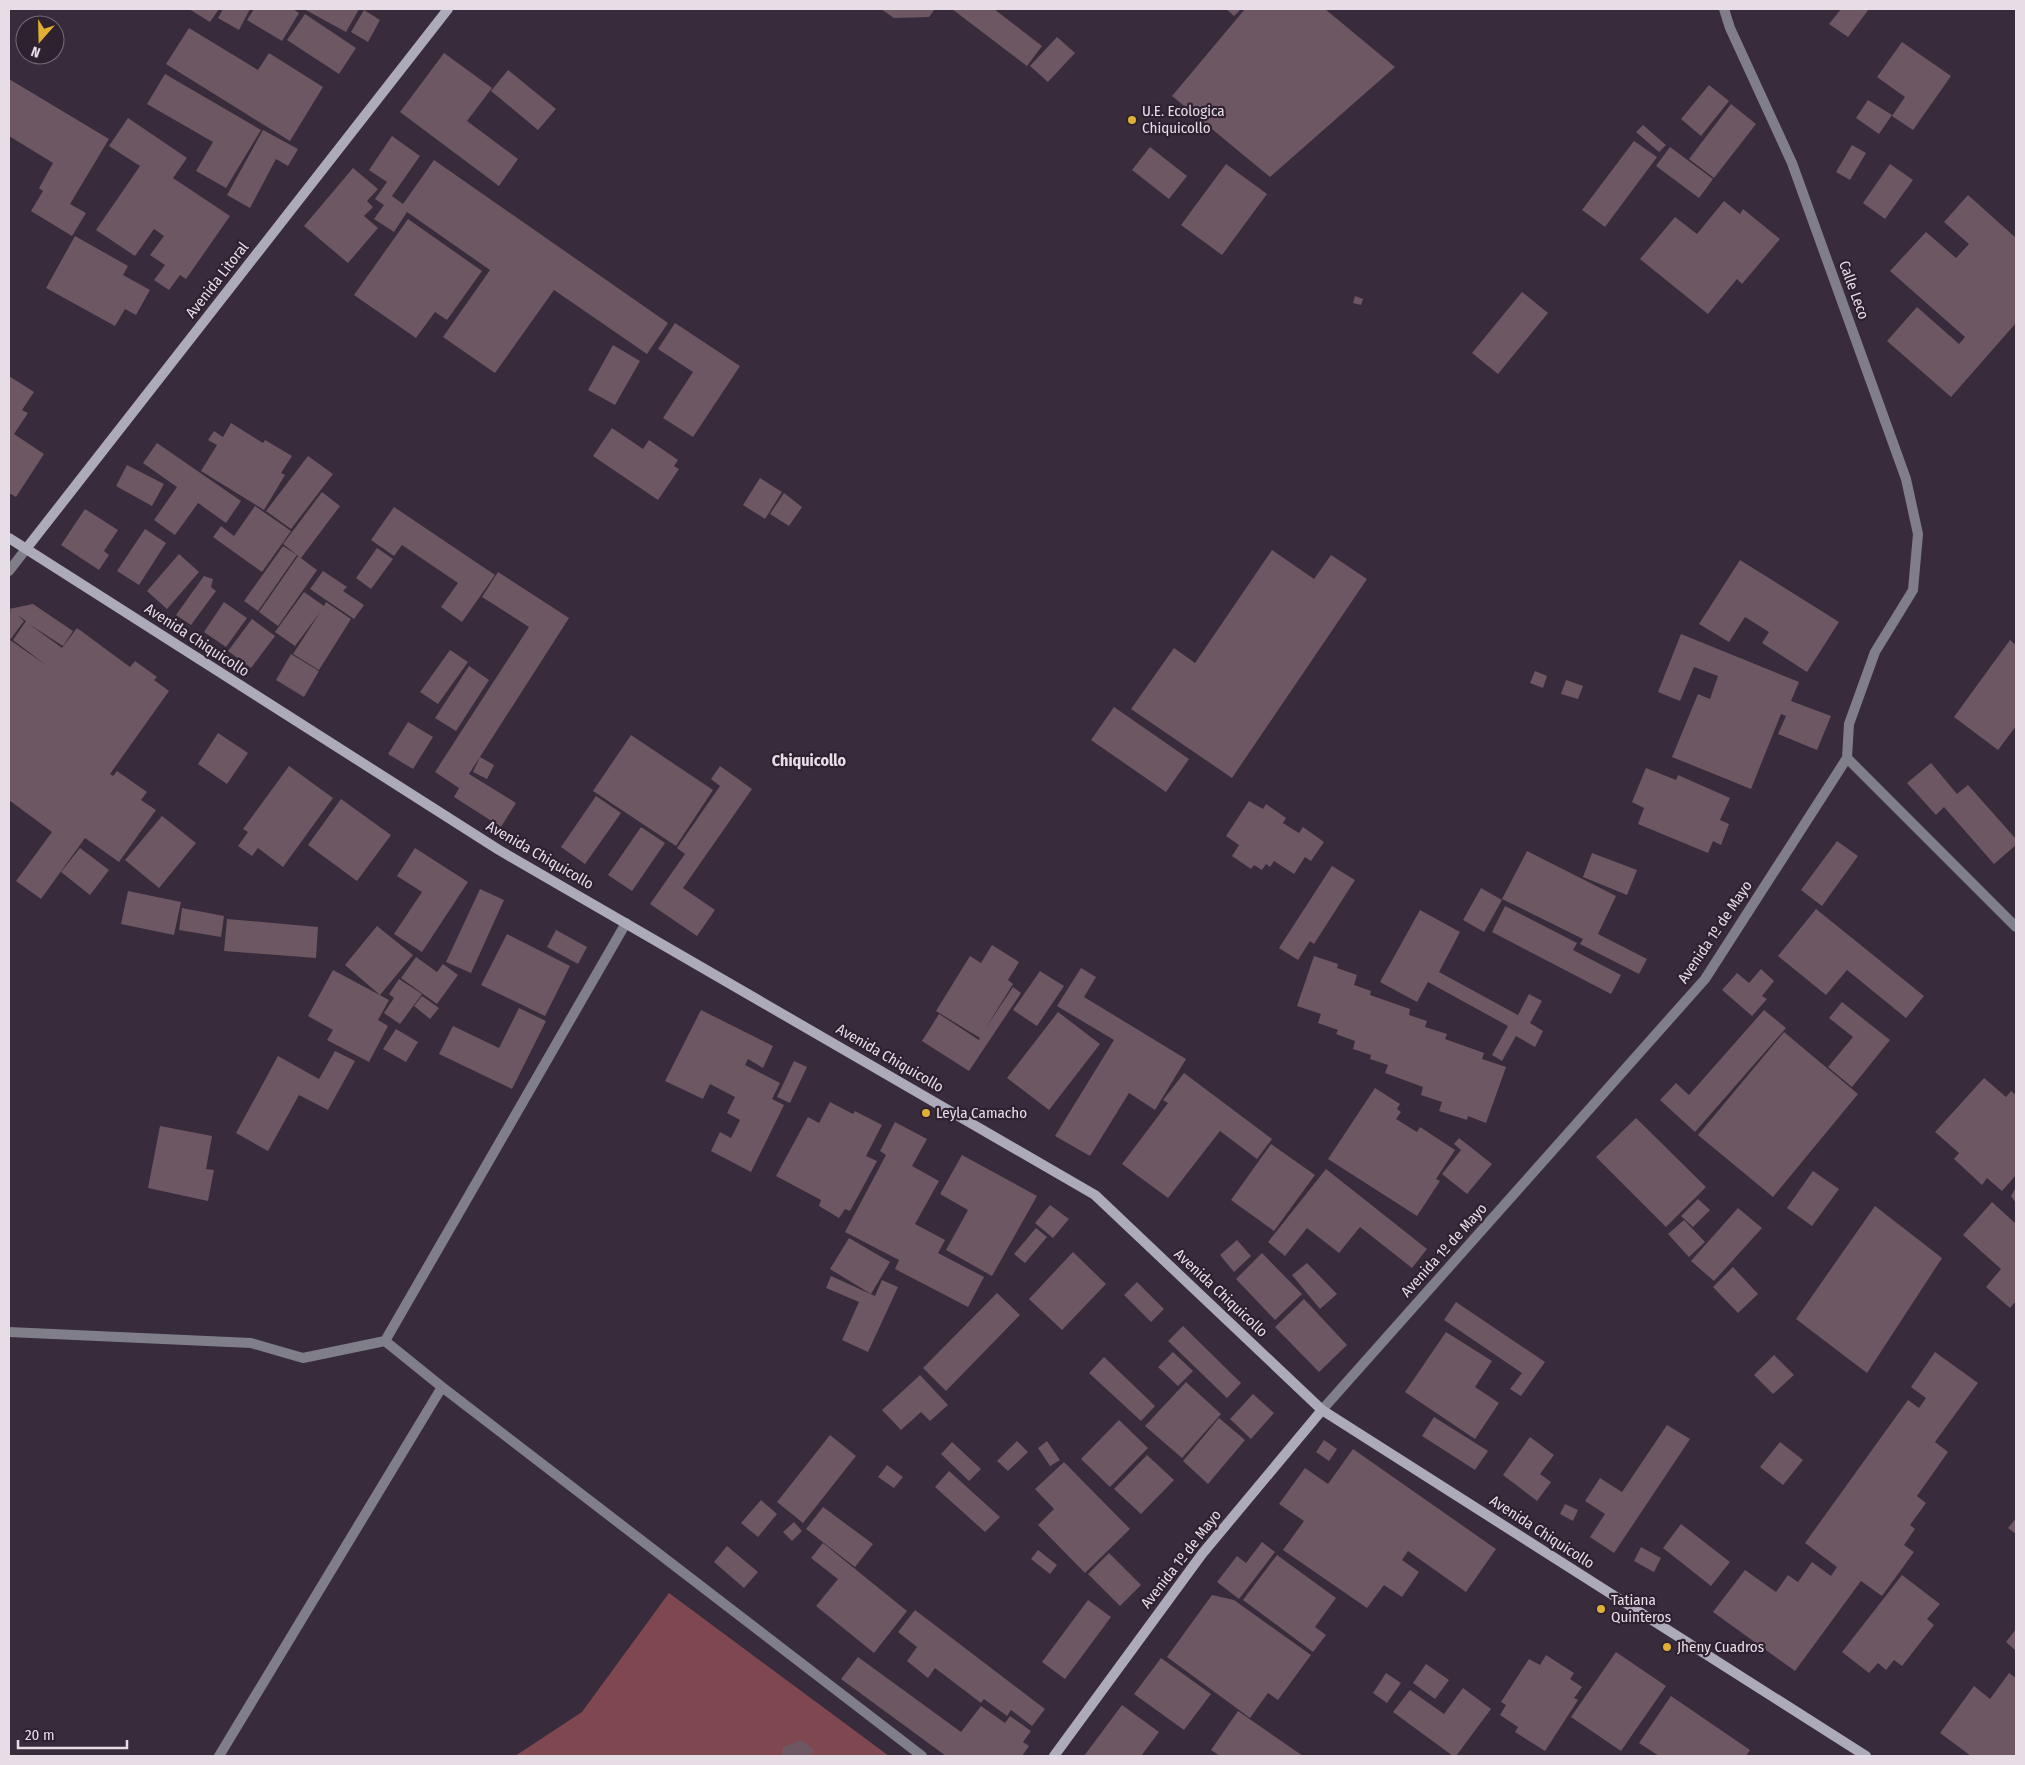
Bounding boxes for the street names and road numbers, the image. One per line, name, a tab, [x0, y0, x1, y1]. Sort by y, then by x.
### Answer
street label: Avenida Litoral	[182, 238, 252, 322]
street label: Calle Leco	[1835, 258, 1873, 322]
street label: Avenida Chiquicollo	[141, 599, 253, 681]
street label: Avenida Chiquicollo	[483, 817, 597, 893]
street label: Avenida 1º de Mayo	[1674, 877, 1756, 987]
street label: Avenida Chiquicollo	[833, 1020, 947, 1096]
street label: Avenida 1º de Mayo	[1397, 1199, 1491, 1301]
street label: Avenida Chiquicollo	[1171, 1245, 1271, 1341]
street label: Avenida Chiquicollo	[1486, 1491, 1598, 1573]
street label: Avenida 1º de Mayo	[1137, 1506, 1225, 1612]

